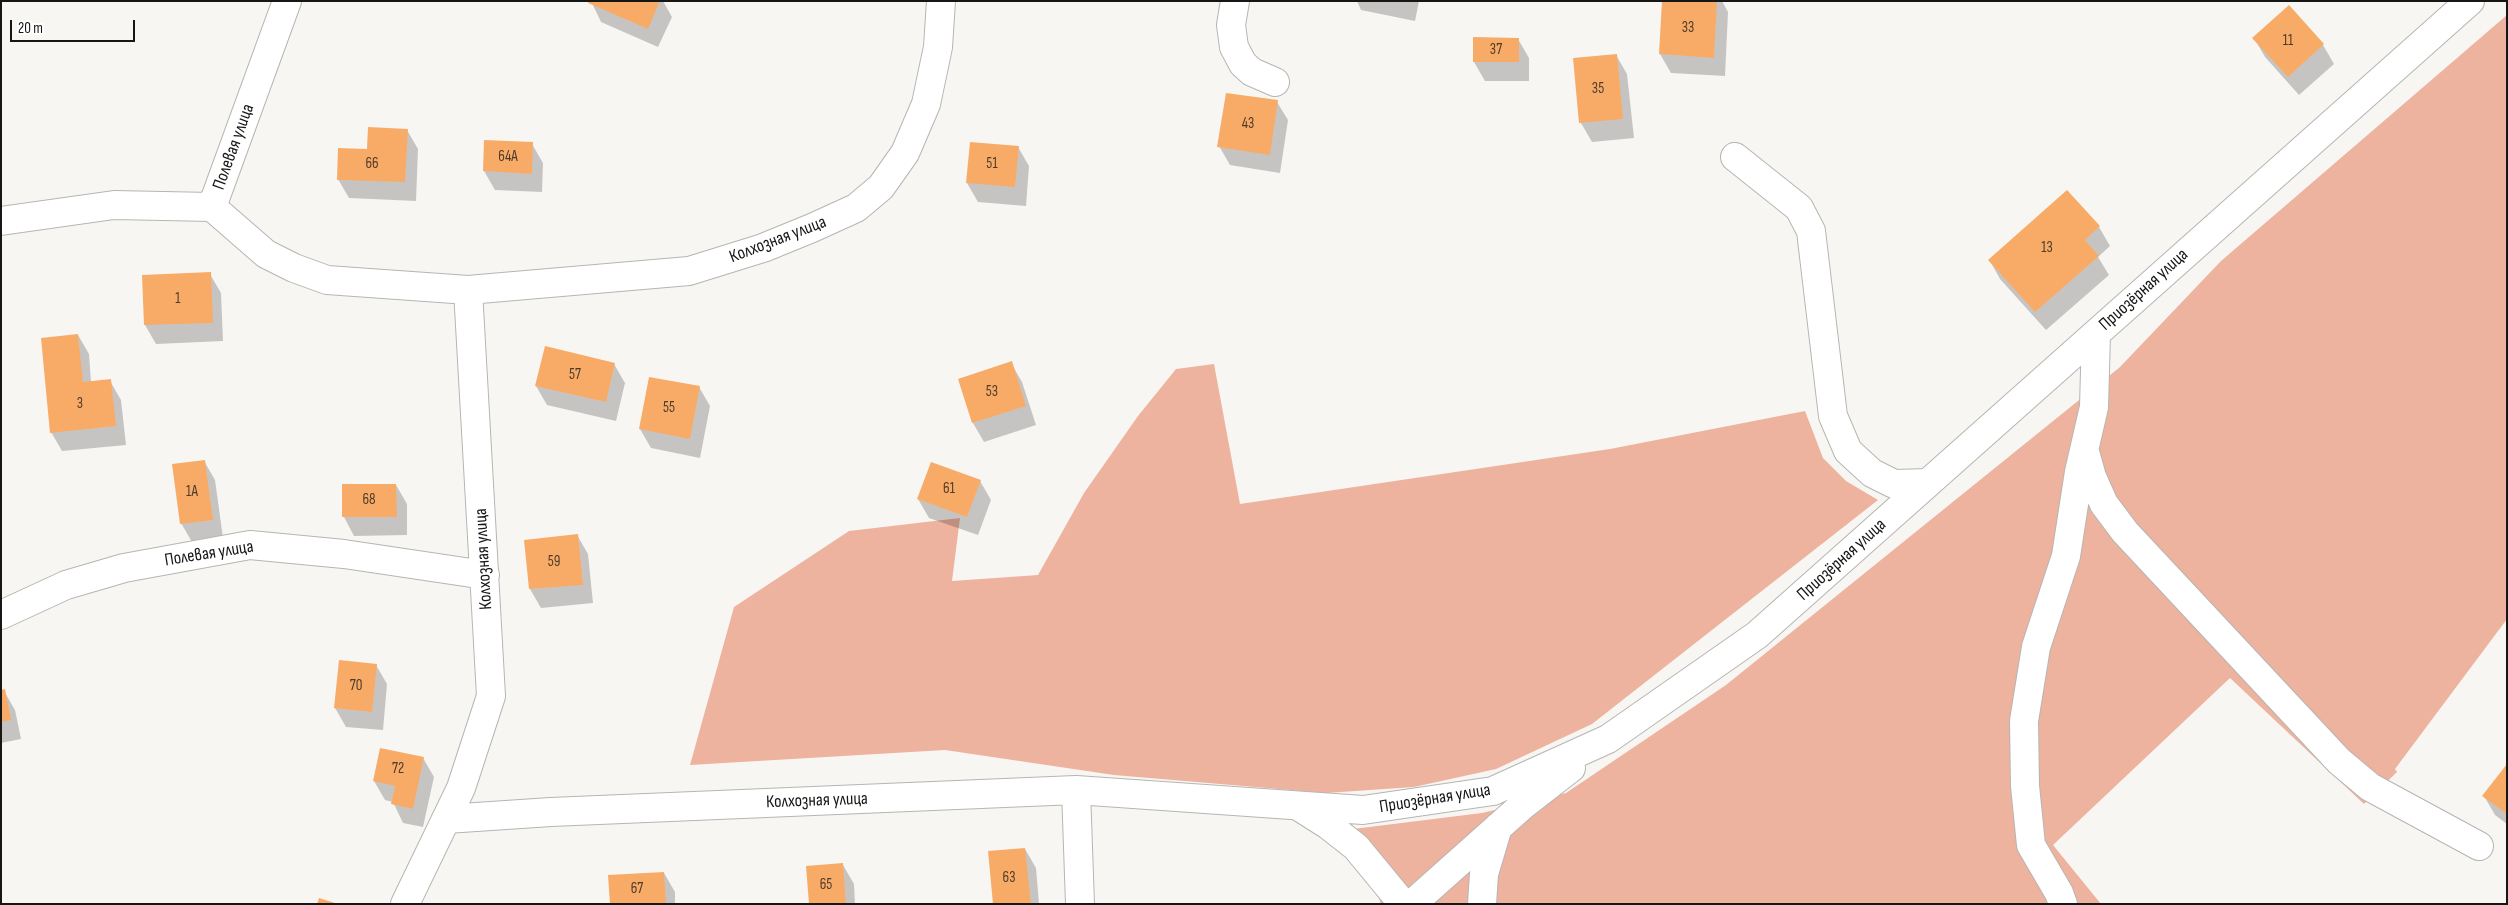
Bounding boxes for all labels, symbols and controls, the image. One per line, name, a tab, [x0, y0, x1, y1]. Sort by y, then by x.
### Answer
scale bar	[12, 10, 138, 42]
text: 20 m	[18, 19, 43, 38]
house number: 33	[1682, 19, 1694, 37]
house number: 11	[2283, 32, 2293, 50]
house number: 37	[1490, 41, 1502, 59]
house number: 35	[1592, 80, 1604, 98]
street label: Полевая улица	[209, 101, 259, 193]
house number: 43	[1242, 115, 1254, 133]
house number: 64А	[498, 148, 518, 166]
house number: 66	[365, 155, 379, 173]
house number: 51	[986, 155, 998, 173]
street label: Колхозная улица	[727, 212, 829, 268]
house number: 13	[2041, 239, 2053, 257]
street label: Приозёрная улица	[2095, 244, 2193, 336]
house number: 1	[175, 290, 181, 308]
house number: 57	[569, 366, 581, 384]
house number: 53	[986, 383, 998, 401]
house number: 3	[77, 395, 83, 413]
house number: 55	[663, 399, 675, 417]
house number: 61	[943, 480, 955, 498]
house number: 1А	[186, 483, 198, 501]
house number: 68	[362, 491, 376, 509]
street label: Колхозная улица	[471, 508, 497, 610]
street label: Приозёрная улица	[1793, 514, 1891, 606]
street label: Полевая улица	[163, 536, 255, 572]
house number: 59	[548, 553, 560, 571]
house number: 70	[350, 677, 362, 695]
house number: 72	[392, 760, 404, 778]
street label: Приозёрная улица	[1378, 780, 1492, 818]
street label: Колхозная улица	[766, 788, 868, 814]
house number: 63	[1003, 869, 1015, 887]
house number: 65	[820, 876, 832, 894]
house number: 67	[631, 880, 643, 898]

